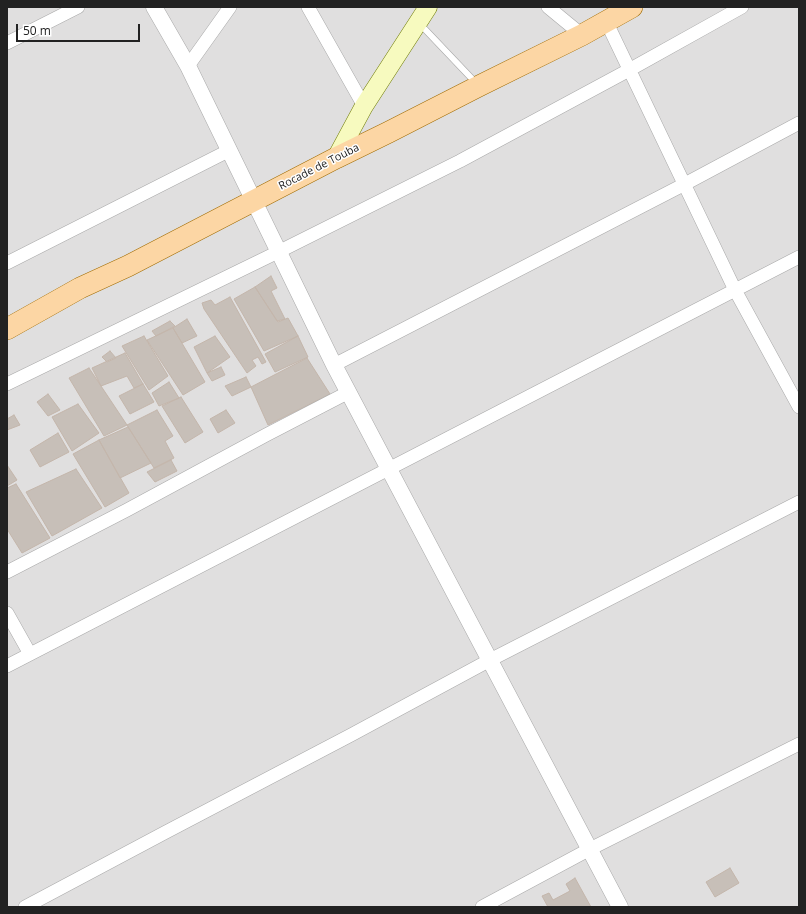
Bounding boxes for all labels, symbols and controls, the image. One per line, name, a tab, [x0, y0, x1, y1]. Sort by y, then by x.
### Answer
scale bar	[18, 16, 142, 42]
text: 50 m	[23, 22, 51, 39]
street label: Rocade de Touba	[277, 141, 361, 193]

